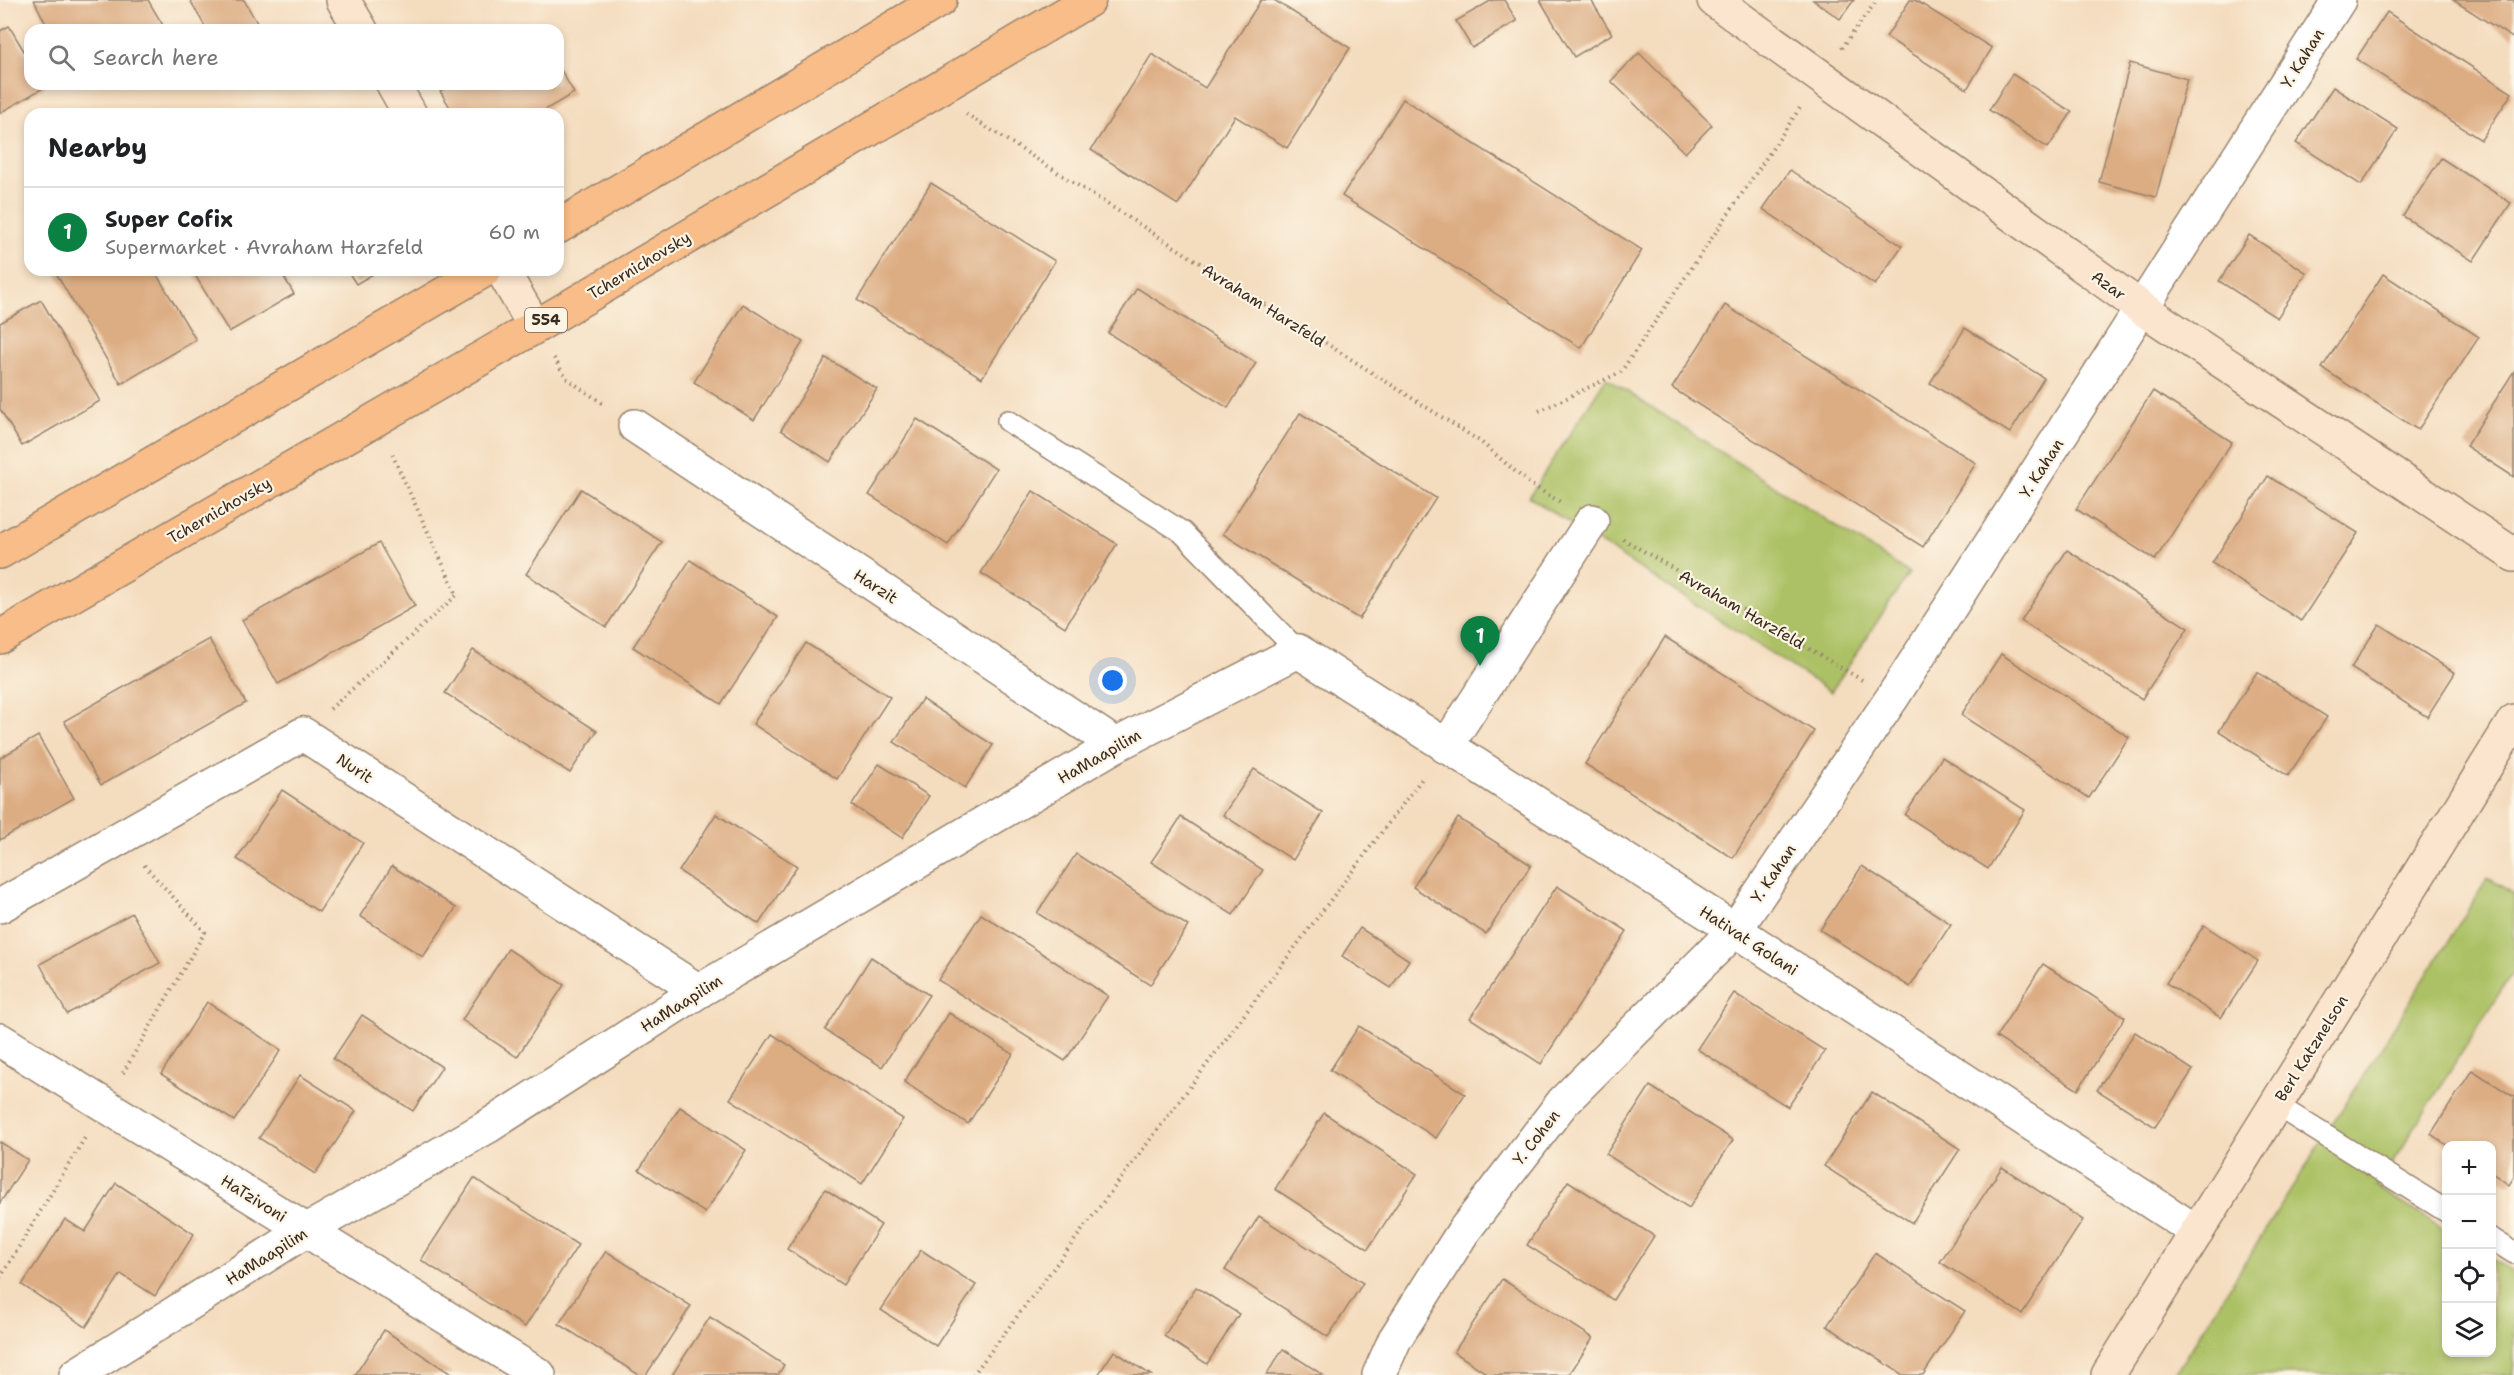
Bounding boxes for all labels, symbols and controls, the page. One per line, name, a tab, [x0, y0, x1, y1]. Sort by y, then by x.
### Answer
search box	[24, 24, 564, 90]
street label: Y. Kahan	[2276, 24, 2329, 92]
icon: search	[45, 41, 78, 74]
text: Search here	[93, 43, 219, 72]
text: Nearby	[48, 130, 147, 165]
text: Super Cofix	[105, 205, 233, 234]
text: 1	[63, 219, 72, 245]
text: 60 m	[488, 219, 540, 245]
street label: Tchernichovsky	[584, 226, 695, 304]
text: Supermarket · Avraham Harzfeld	[105, 234, 423, 260]
street label: Avraham Harzfeld	[1198, 259, 1329, 352]
street label: Azar	[2087, 266, 2130, 305]
road number: 554	[525, 308, 567, 332]
street label: Y. Kahan	[2014, 434, 2068, 502]
street label: Tchernichovsky	[164, 472, 275, 549]
street label: Harzit	[850, 564, 902, 609]
street label: Avraham Harzfeld	[1675, 565, 1808, 654]
pin: 1	[1460, 616, 1500, 666]
your location	[1098, 666, 1127, 695]
street label: HaMaapilim	[1054, 724, 1145, 789]
street label: Nurit	[332, 749, 377, 788]
street label: Y. Kahan	[1746, 840, 1801, 907]
street label: Hativat Golani	[1695, 901, 1802, 980]
street label: HaMaapilim	[636, 970, 726, 1037]
street label: Berl Katznelson	[2270, 991, 2353, 1106]
street label: Y. Cohen	[1508, 1105, 1565, 1169]
map controls	[2442, 1141, 2496, 1357]
button: +	[2442, 1141, 2496, 1195]
street label: HaTzivoni	[217, 1170, 291, 1227]
button: −	[2442, 1195, 2496, 1249]
street label: HaMaapilim	[221, 1223, 311, 1290]
button: locate	[2442, 1249, 2496, 1303]
button: layers	[2442, 1303, 2496, 1357]

